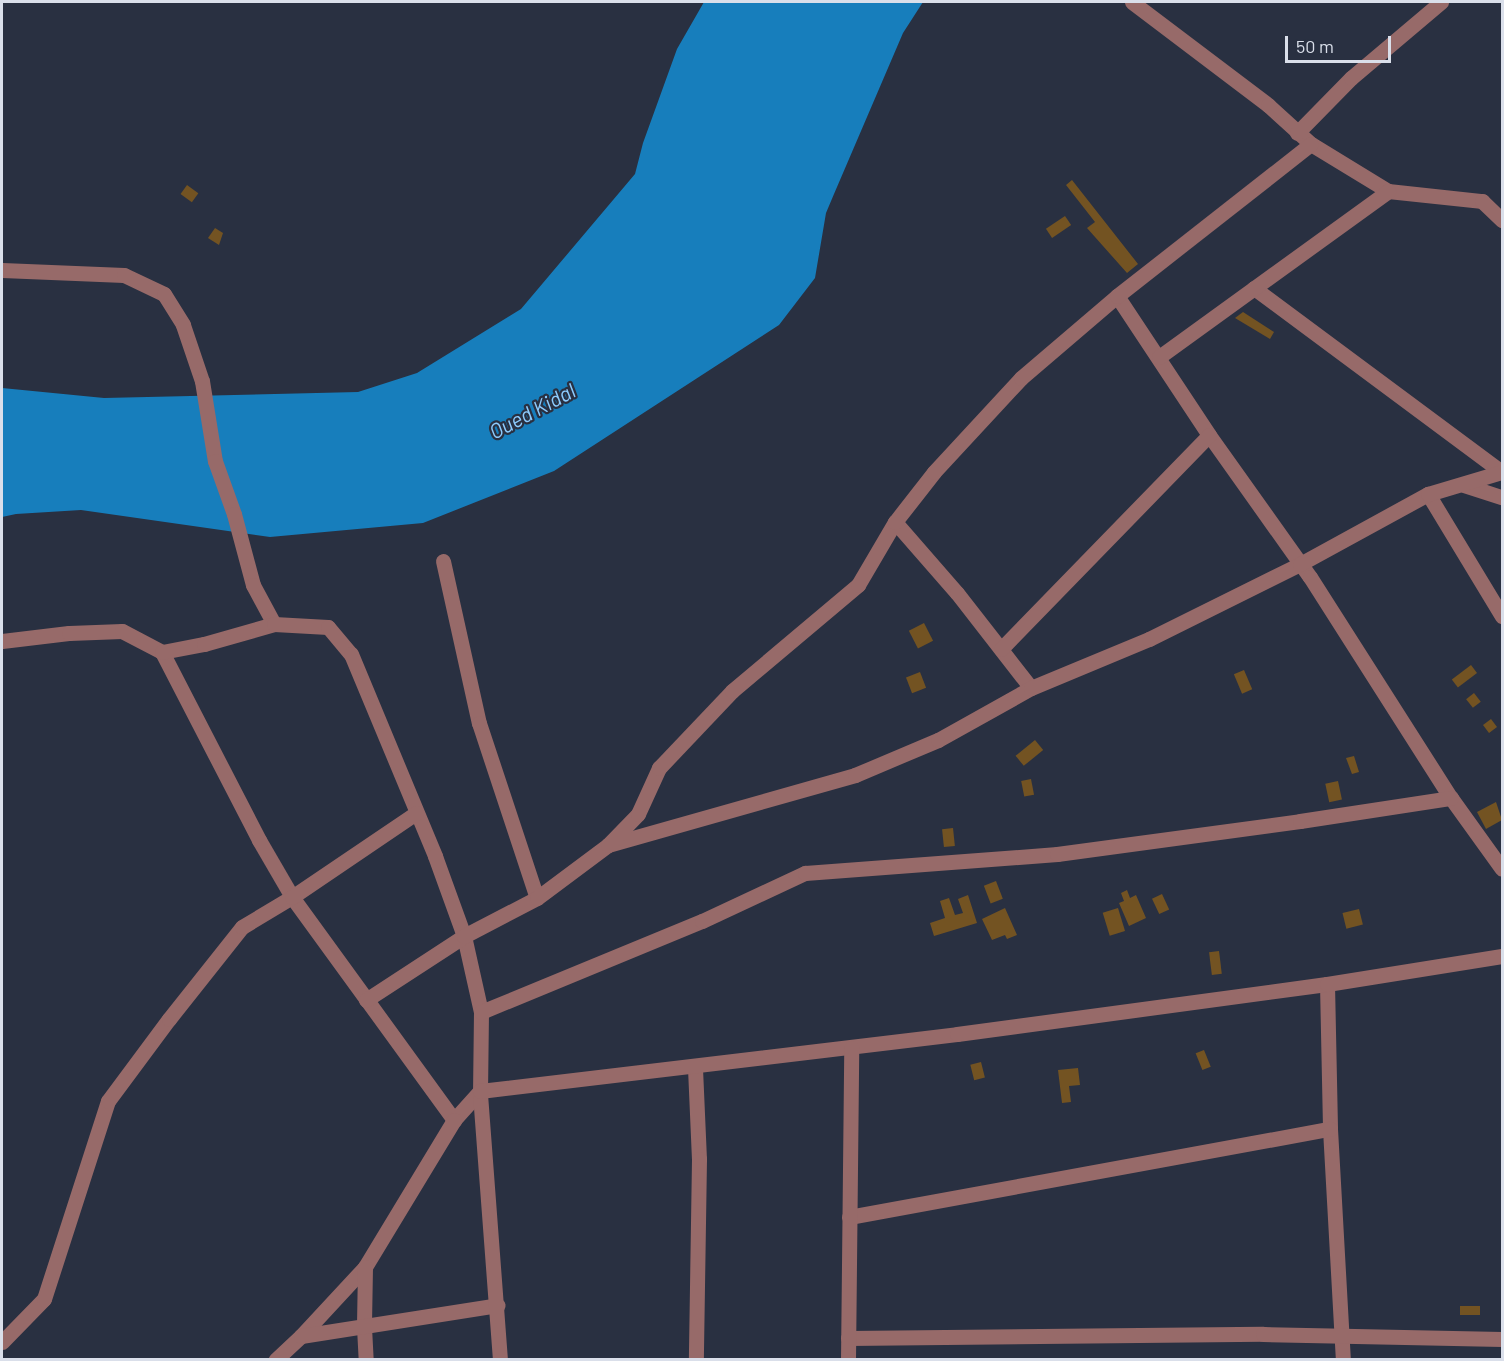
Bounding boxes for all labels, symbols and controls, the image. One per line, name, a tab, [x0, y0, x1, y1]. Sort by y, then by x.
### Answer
scale bar	[1288, 24, 1394, 62]
text: 50 m	[1296, 35, 1334, 57]
water label: Oued Kidal	[485, 378, 579, 444]

